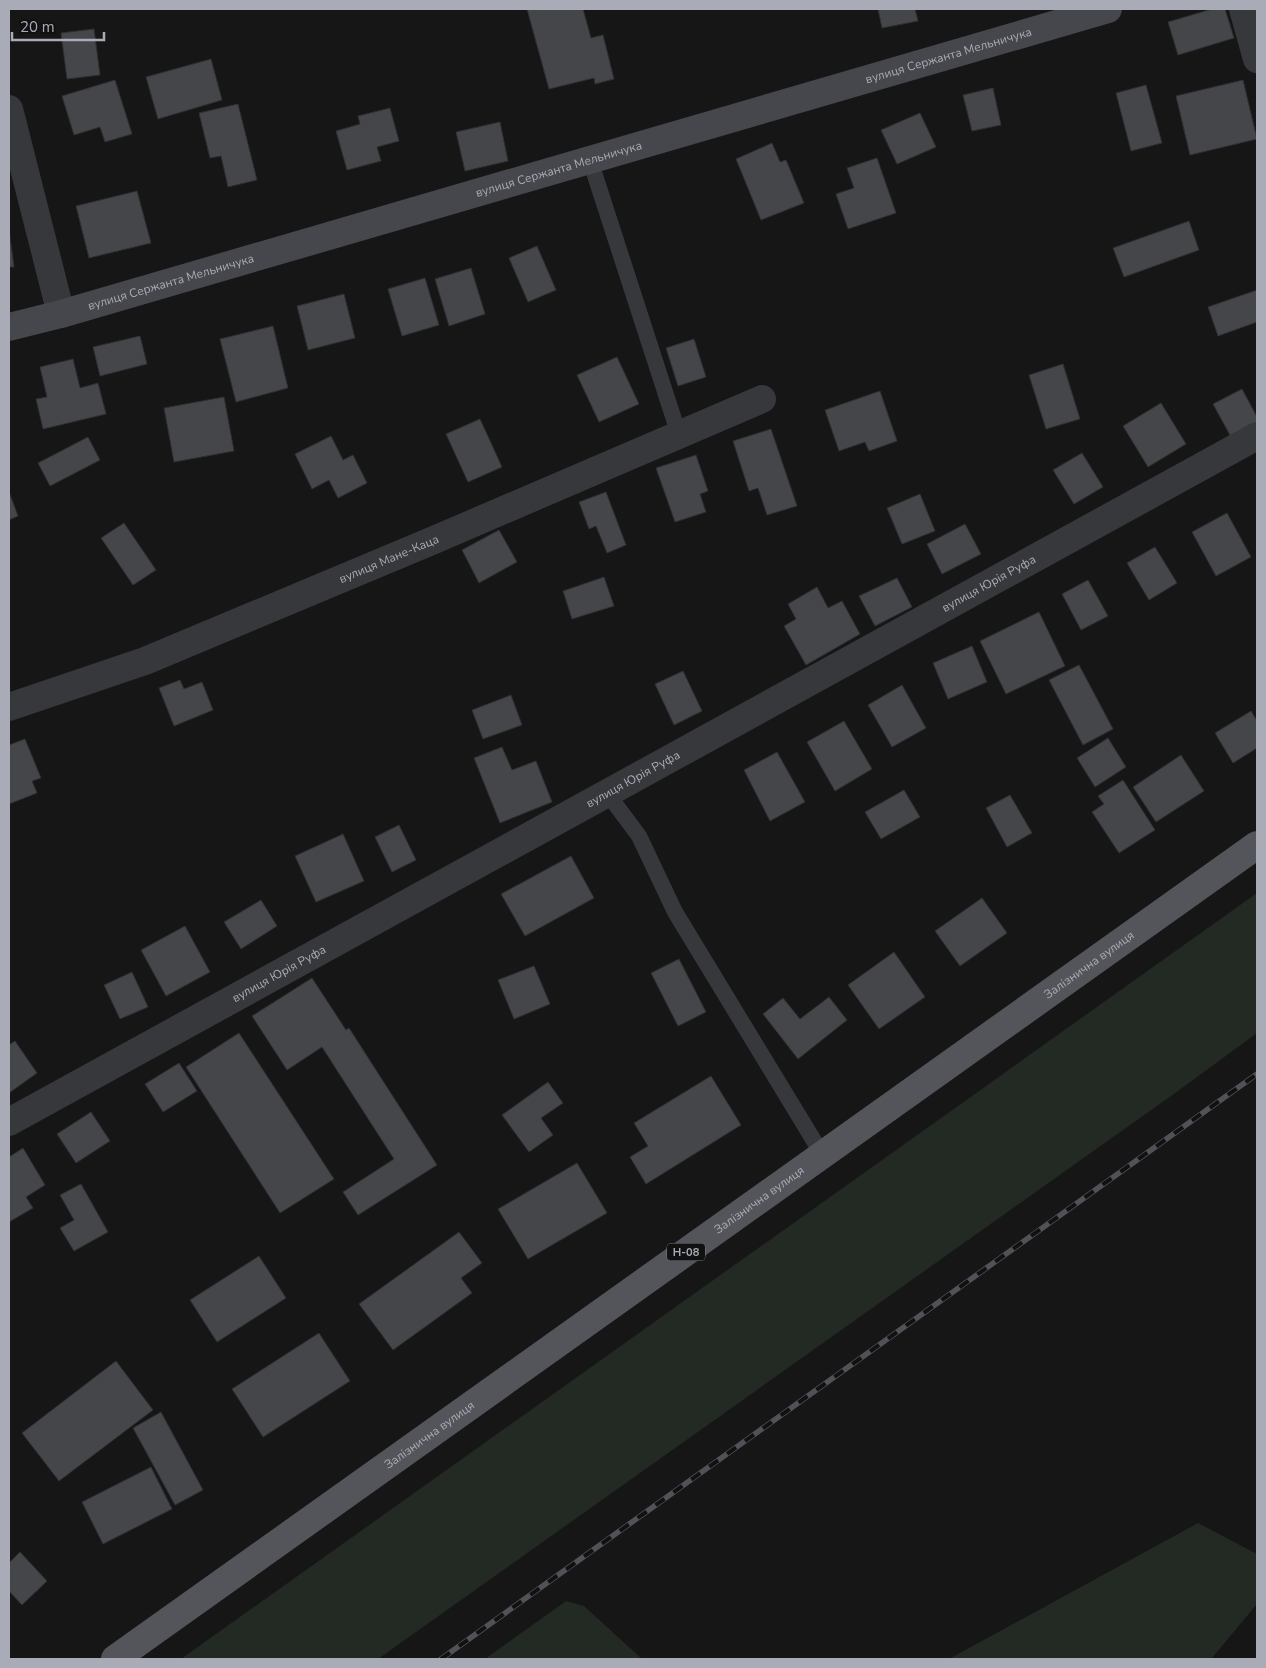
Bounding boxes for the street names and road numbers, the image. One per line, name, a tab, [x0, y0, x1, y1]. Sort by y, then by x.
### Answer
street label: вулиця Сержанта Мельничука	[863, 24, 1034, 87]
street label: вулиця Сержанта Мельничука	[474, 137, 644, 201]
street label: вулиця Сержанта Мельничука	[86, 250, 256, 314]
street label: вулиця Мане-Каца	[337, 531, 441, 587]
street label: вулиця Юрія Руфа	[939, 551, 1039, 616]
street label: вулиця Юрія Руфа	[583, 747, 683, 811]
street label: Залізнична вулиця	[1041, 927, 1137, 1002]
street label: вулиця Юрія Руфа	[229, 941, 329, 1006]
street label: Залізнична вулиця	[711, 1162, 807, 1238]
road number: Н-08	[667, 1244, 705, 1260]
street label: Залізнична вулиця	[381, 1397, 478, 1473]

